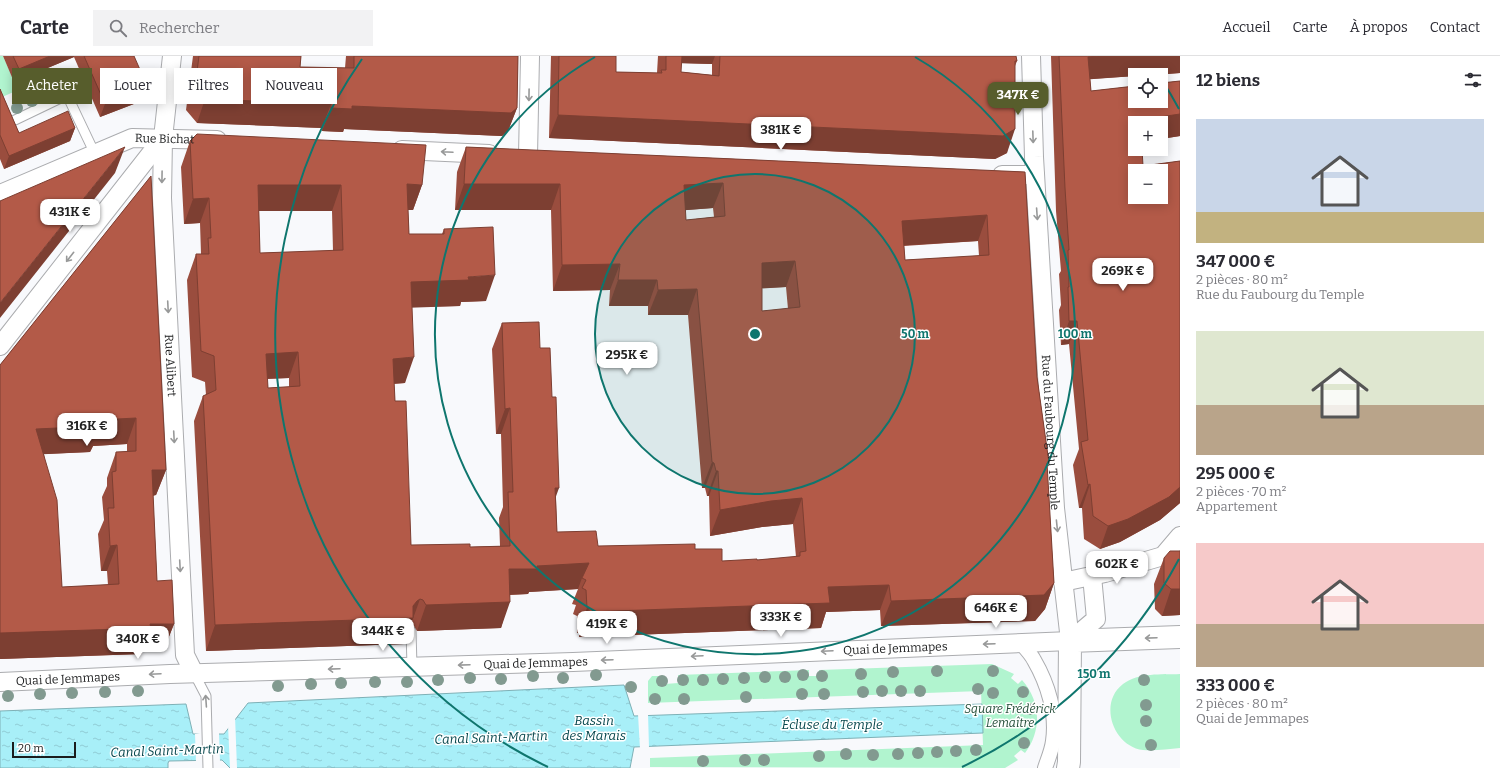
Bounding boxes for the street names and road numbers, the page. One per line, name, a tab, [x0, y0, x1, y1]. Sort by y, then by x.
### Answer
street label: Rue Bichat	[135, 131, 195, 146]
street label: Rue Alibert	[162, 334, 179, 398]
street label: Rue du Faubourg du Temple	[1039, 354, 1062, 511]
street label: Quai de Jemmapes	[843, 639, 948, 658]
street label: Quai de Jemmapes	[483, 654, 588, 672]
street label: Quai de Jemmapes	[15, 669, 121, 688]

